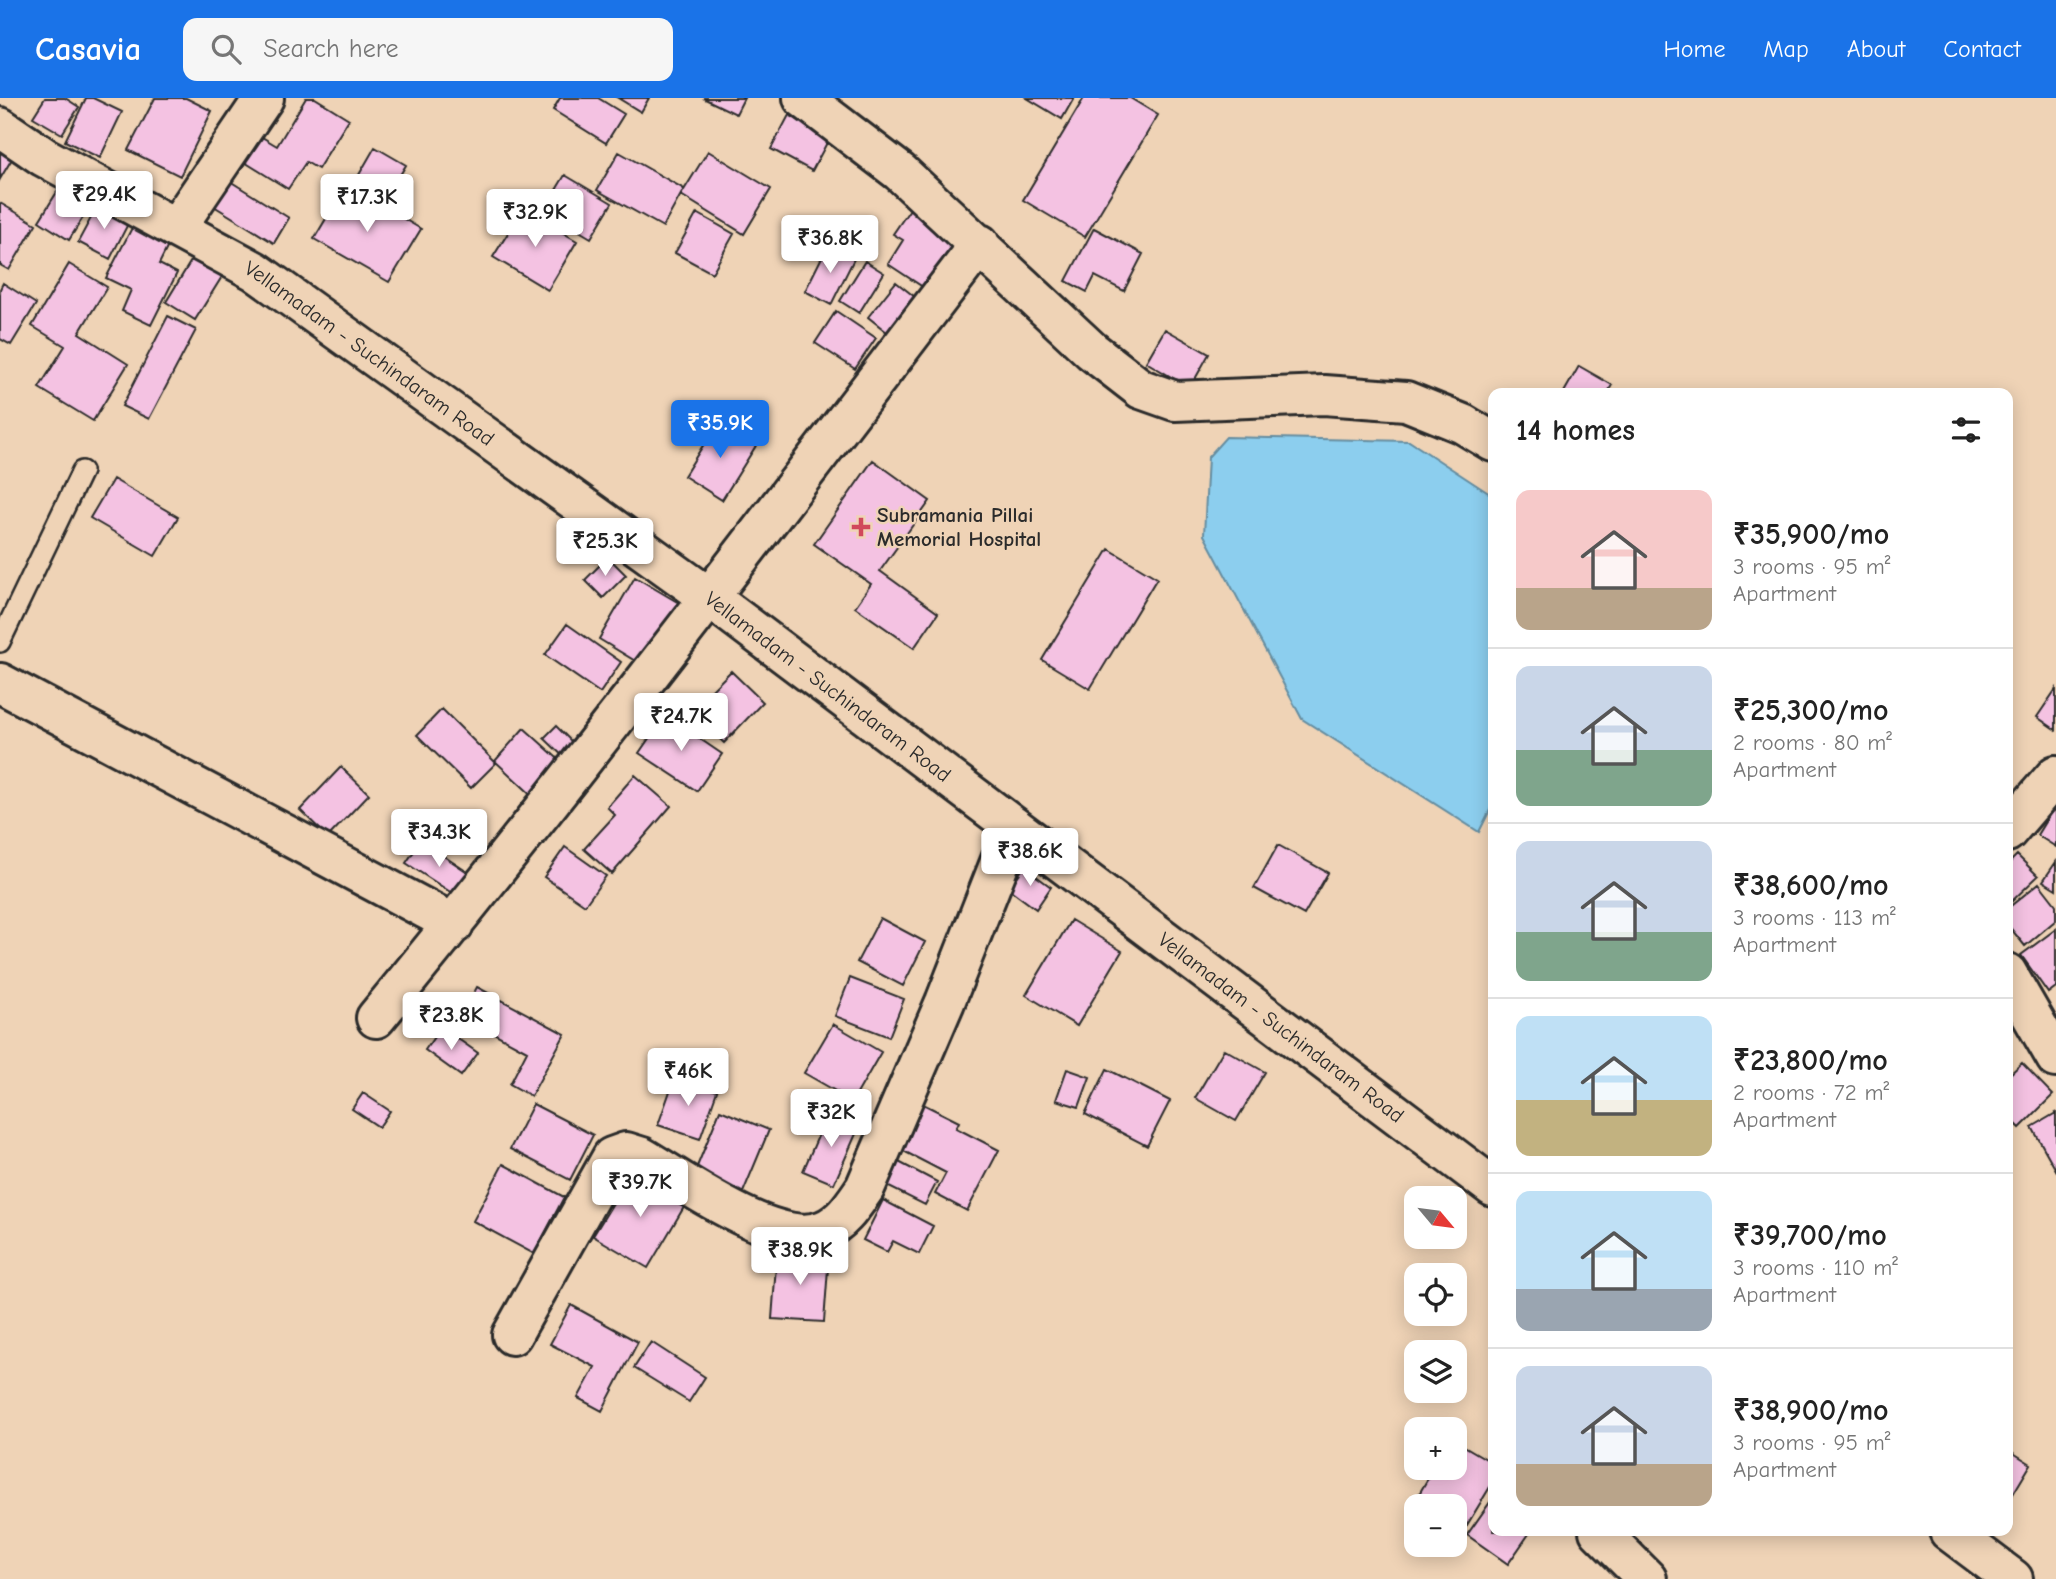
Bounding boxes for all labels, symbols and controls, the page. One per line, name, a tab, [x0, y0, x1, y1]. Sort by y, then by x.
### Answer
search box	[183, 18, 673, 81]
text: Casavia	[35, 30, 141, 68]
icon: search	[207, 30, 245, 68]
text: Search here	[263, 34, 399, 64]
text: Home	[1664, 35, 1725, 63]
text: Map	[1763, 35, 1809, 63]
text: About	[1847, 35, 1905, 63]
text: Contact	[1943, 35, 2021, 63]
pin: ₹29.4K	[47, 172, 161, 231]
pin: ₹17.3K	[310, 174, 424, 234]
text: ₹29.4K	[72, 180, 136, 207]
text: ₹17.3K	[337, 183, 398, 210]
pin: ₹32.9K	[478, 190, 592, 249]
text: ₹32.9K	[502, 198, 568, 225]
pin: ₹36.8K	[773, 216, 887, 275]
text: ₹36.8K	[797, 224, 863, 251]
street label: Vellamadam - Suchindaram Road	[241, 256, 499, 451]
pin: ₹35.9K	[663, 400, 777, 460]
text: ₹35.9K	[687, 409, 753, 436]
icon: filters	[1947, 411, 1985, 449]
text: 14 homes	[1516, 413, 1635, 448]
place label: Subramania Pillai Memorial Hospital	[877, 503, 1041, 551]
marker: Subramania Pillai Memorial Hospital	[851, 517, 871, 537]
text: ₹35,900/mo	[1733, 517, 1889, 552]
pin: ₹25.3K	[548, 518, 662, 578]
icon: home	[1572, 518, 1656, 602]
text: ₹25.3K	[572, 527, 638, 554]
text: 3 rooms · 95 m²	[1733, 553, 1891, 580]
text: Apartment	[1733, 580, 1836, 607]
street label: Vellamadam - Suchindaram Road	[700, 587, 956, 787]
text: ₹25,300/mo	[1733, 693, 1888, 728]
pin: ₹24.7K	[624, 694, 738, 753]
icon: home	[1572, 694, 1656, 778]
text: ₹24.7K	[650, 702, 712, 729]
text: 2 rooms · 80 m²	[1733, 729, 1892, 756]
text: Apartment	[1733, 756, 1836, 783]
pin: ₹34.3K	[382, 810, 496, 869]
text: ₹34.3K	[407, 818, 471, 845]
pin: ₹38.6K	[973, 828, 1087, 888]
text: ₹38.6K	[997, 837, 1063, 864]
text: ₹38,600/mo	[1733, 868, 1889, 903]
icon: home	[1572, 869, 1656, 953]
text: 3 rooms · 113 m²	[1733, 904, 1896, 931]
street label: Vellamadam - Suchindaram Road	[1153, 927, 1409, 1128]
text: Apartment	[1733, 931, 1836, 958]
pin: ₹23.8K	[394, 992, 508, 1052]
text: ₹23.8K	[419, 1001, 483, 1028]
text: ₹23,800/mo	[1733, 1043, 1888, 1078]
icon: home	[1572, 1044, 1656, 1128]
pin: ₹46K	[647, 1048, 729, 1108]
text: ₹46K	[664, 1057, 712, 1084]
text: 2 rooms · 72 m²	[1733, 1079, 1889, 1106]
pin: ₹32K	[790, 1090, 872, 1149]
text: ₹32K	[807, 1098, 855, 1125]
text: Apartment	[1733, 1106, 1836, 1133]
pin: ₹39.7K	[583, 1160, 697, 1219]
text: ₹39.7K	[608, 1168, 672, 1195]
north arrow	[1404, 1186, 1466, 1250]
map controls	[1404, 1186, 1467, 1557]
text: ₹39,700/mo	[1733, 1218, 1887, 1253]
icon: home	[1572, 1219, 1656, 1303]
pin: ₹38.9K	[743, 1228, 857, 1287]
text: ₹38.9K	[767, 1236, 833, 1263]
text: 3 rooms · 110 m²	[1733, 1254, 1898, 1281]
button: locate	[1404, 1263, 1467, 1326]
text: Apartment	[1733, 1281, 1836, 1308]
button: layers	[1404, 1340, 1467, 1403]
text: ₹38,900/mo	[1733, 1393, 1889, 1428]
icon: home	[1572, 1394, 1656, 1478]
button: +	[1404, 1417, 1467, 1480]
text: 3 rooms · 95 m²	[1733, 1429, 1891, 1456]
text: Apartment	[1733, 1456, 1836, 1483]
button: −	[1404, 1494, 1467, 1557]

